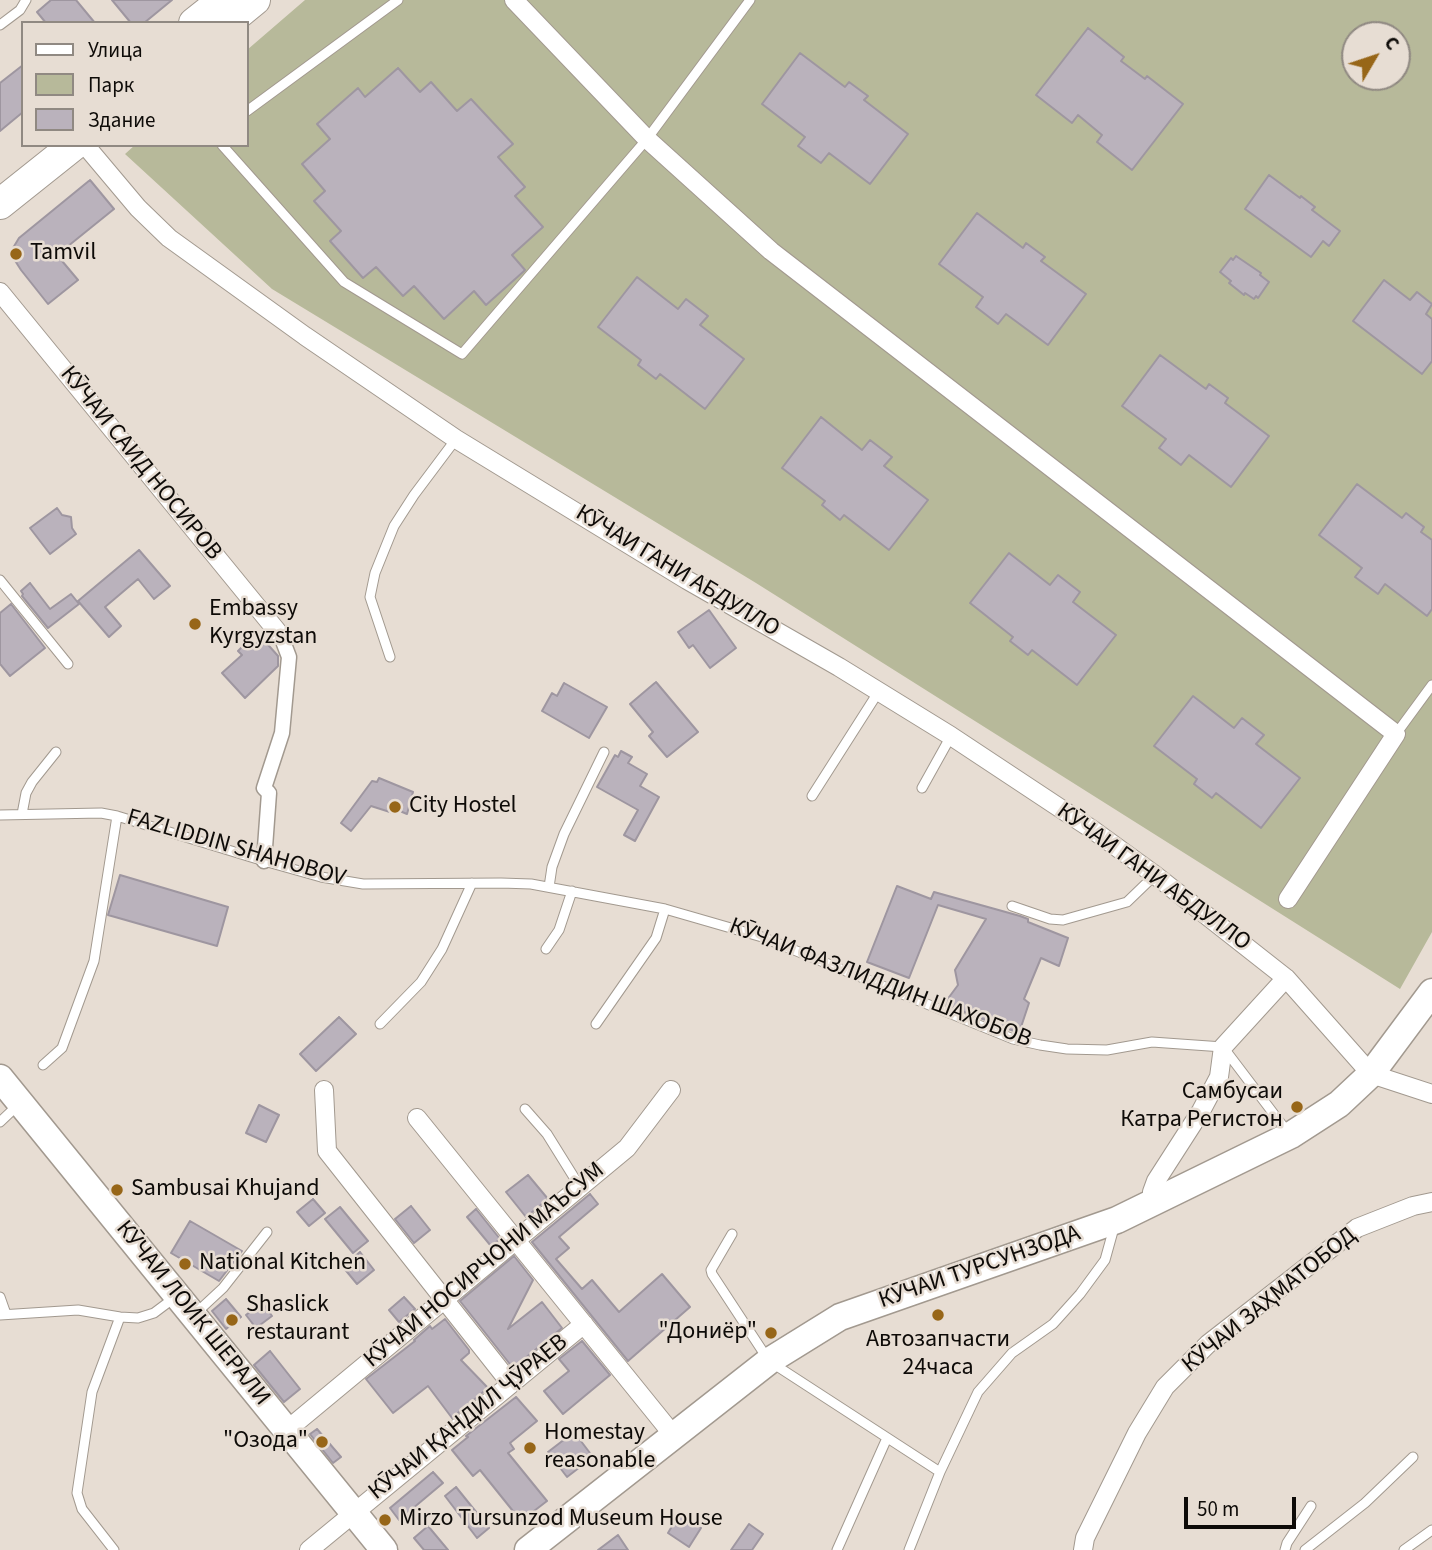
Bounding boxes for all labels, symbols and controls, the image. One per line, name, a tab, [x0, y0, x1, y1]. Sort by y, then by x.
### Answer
legend	[21, 21, 248, 147]
north arrow	[1341, 21, 1411, 91]
text: С	[1377, 31, 1405, 57]
text: Улица	[88, 35, 143, 65]
text: Парк	[88, 70, 134, 100]
text: Здание	[88, 105, 156, 135]
place label: Tamvil	[30, 240, 96, 268]
marker: Tamvil	[8, 246, 24, 262]
street label: КӮЧАИ САИД НОСИРОВ	[53, 361, 227, 567]
street label: КӮЧАИ ГАНИ АБДУЛЛО	[570, 500, 784, 644]
place label: Embassy Kyrgyzstan	[209, 596, 317, 652]
marker: Embassy Kyrgyzstan	[187, 616, 203, 632]
place label: City Hostel	[409, 793, 517, 821]
street label: КӮЧАИ ГАНИ АБДУЛЛО	[1050, 798, 1256, 958]
marker: City Hostel	[387, 799, 403, 815]
street label: FAZLIDDIN SHAHOBOV	[123, 804, 349, 894]
street label: КӮЧАИ ФАЗЛИДДИН ШАХОБОВ	[725, 913, 1035, 1055]
place label: Самбусаи Катра Регистон	[1120, 1079, 1283, 1135]
marker: Самбусаи Катра Регистон	[1289, 1099, 1305, 1115]
street label: КӮЧАИ НОСИРЧОНИ МАЪСУМ	[359, 1157, 611, 1375]
place label: Sambusai Khujand	[131, 1176, 319, 1204]
marker: Sambusai Khujand	[109, 1182, 125, 1198]
street label: КӮЧАИ ЛОИК ШЕРАЛИ	[109, 1216, 275, 1412]
street label: КӮЧАИ ТУРСУНЗОДА	[875, 1220, 1085, 1316]
street label: КӮЧАИ ЗАҲМАТОБОД	[1177, 1222, 1363, 1380]
place label: National Kitchen	[199, 1250, 366, 1278]
marker: National Kitchen	[177, 1256, 193, 1272]
place label: Shaslick restaurant	[246, 1292, 349, 1348]
marker: Автозапчасти 24часа	[930, 1307, 946, 1323]
marker: Shaslick restaurant	[224, 1312, 240, 1328]
place label: "Дониёр"	[658, 1319, 757, 1347]
marker: "Дониёр"	[763, 1325, 779, 1341]
place label: Автозапчасти 24часа	[866, 1327, 1010, 1383]
street label: КӮЧАИ ҚАНДИЛ ҶӮРАЕВ	[364, 1329, 574, 1507]
place label: Homestay reasonable	[544, 1420, 655, 1476]
place label: "Озода"	[223, 1428, 308, 1456]
marker: "Озода"	[314, 1434, 330, 1450]
marker: Homestay reasonable	[522, 1440, 538, 1456]
scale bar	[1187, 1484, 1299, 1528]
text: 50 m	[1197, 1494, 1239, 1524]
place label: Mirzo Tursunzod Museum House	[399, 1506, 723, 1534]
marker: Mirzo Tursunzod Museum House	[377, 1512, 393, 1528]

